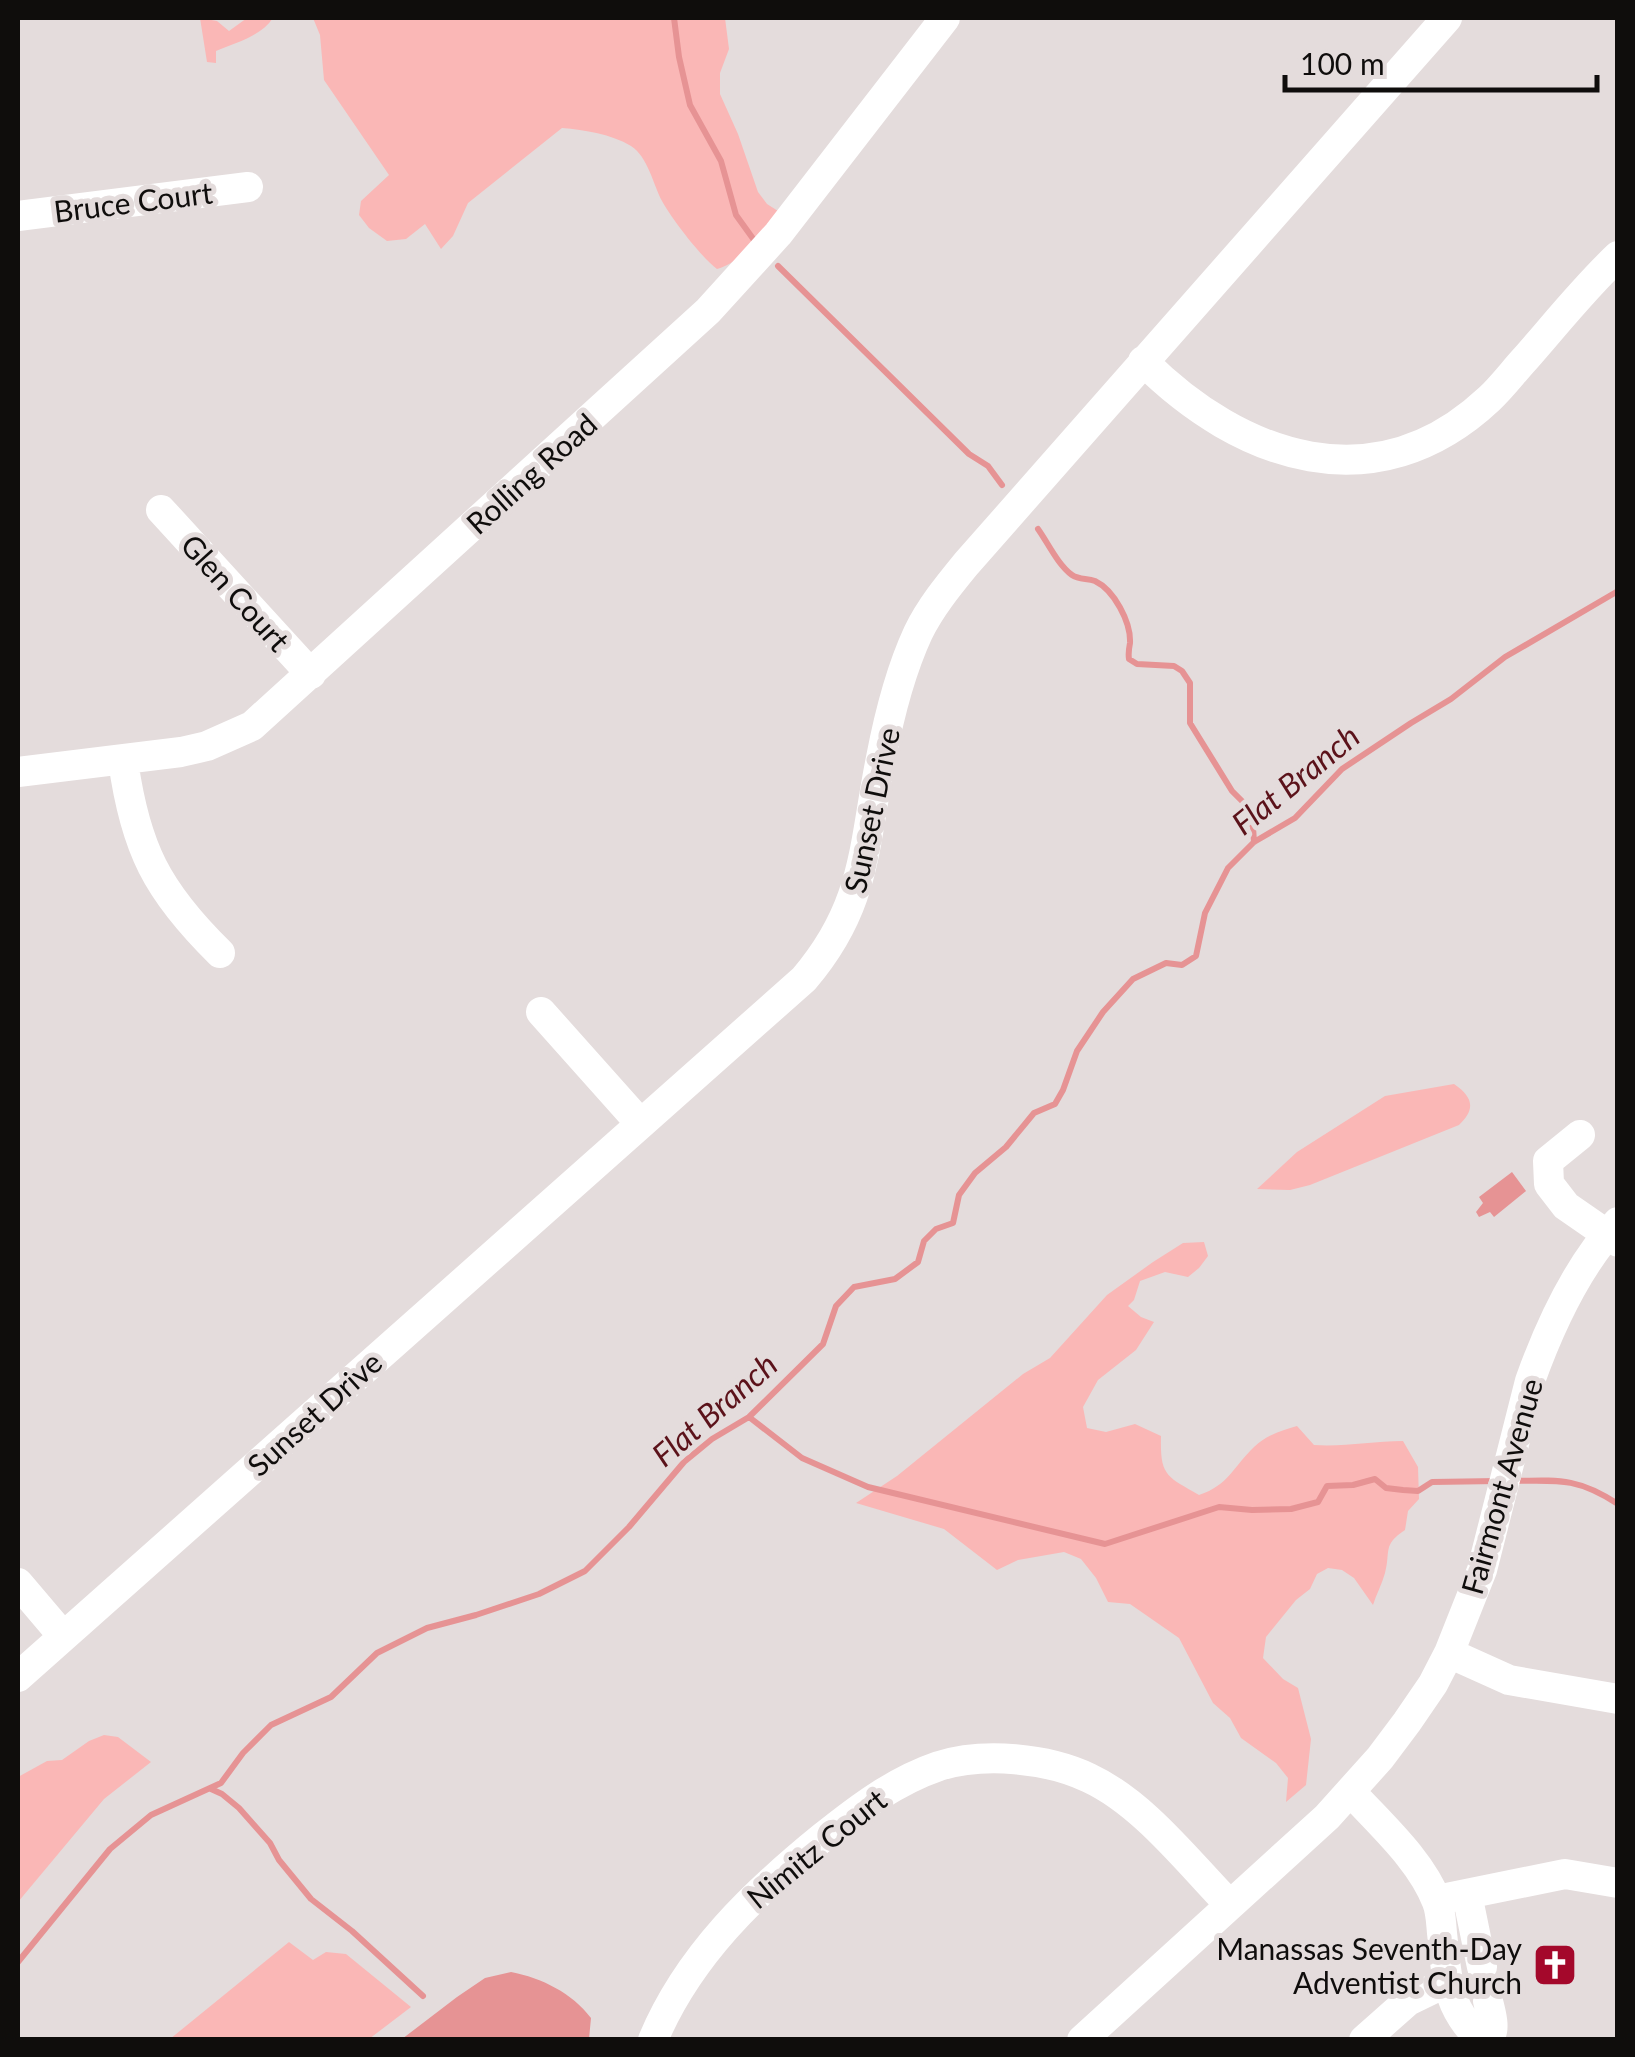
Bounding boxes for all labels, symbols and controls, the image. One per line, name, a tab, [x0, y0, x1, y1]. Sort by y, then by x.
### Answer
scale bar	[1285, 30, 1598, 92]
text: 100 m	[1300, 45, 1385, 81]
street label: Bruce Court	[52, 173, 215, 229]
street label: Rolling Road	[458, 405, 604, 541]
street label: Glen Court	[174, 526, 298, 658]
water label: Flat Branch	[1223, 716, 1367, 842]
street label: Sunset Drive	[836, 724, 906, 896]
street label: Sunset Drive	[239, 1343, 389, 1483]
water label: Flat Branch	[644, 1344, 784, 1474]
street label: Fairmont Avenue	[1453, 1374, 1549, 1598]
street label: Nimitz Court	[739, 1781, 893, 1915]
place label: Manassas Seventh-Day Adventist Church	[1216, 1930, 1523, 2000]
church icon: Manassas Seventh-Day Adventist Church	[1532, 1942, 1578, 1988]

